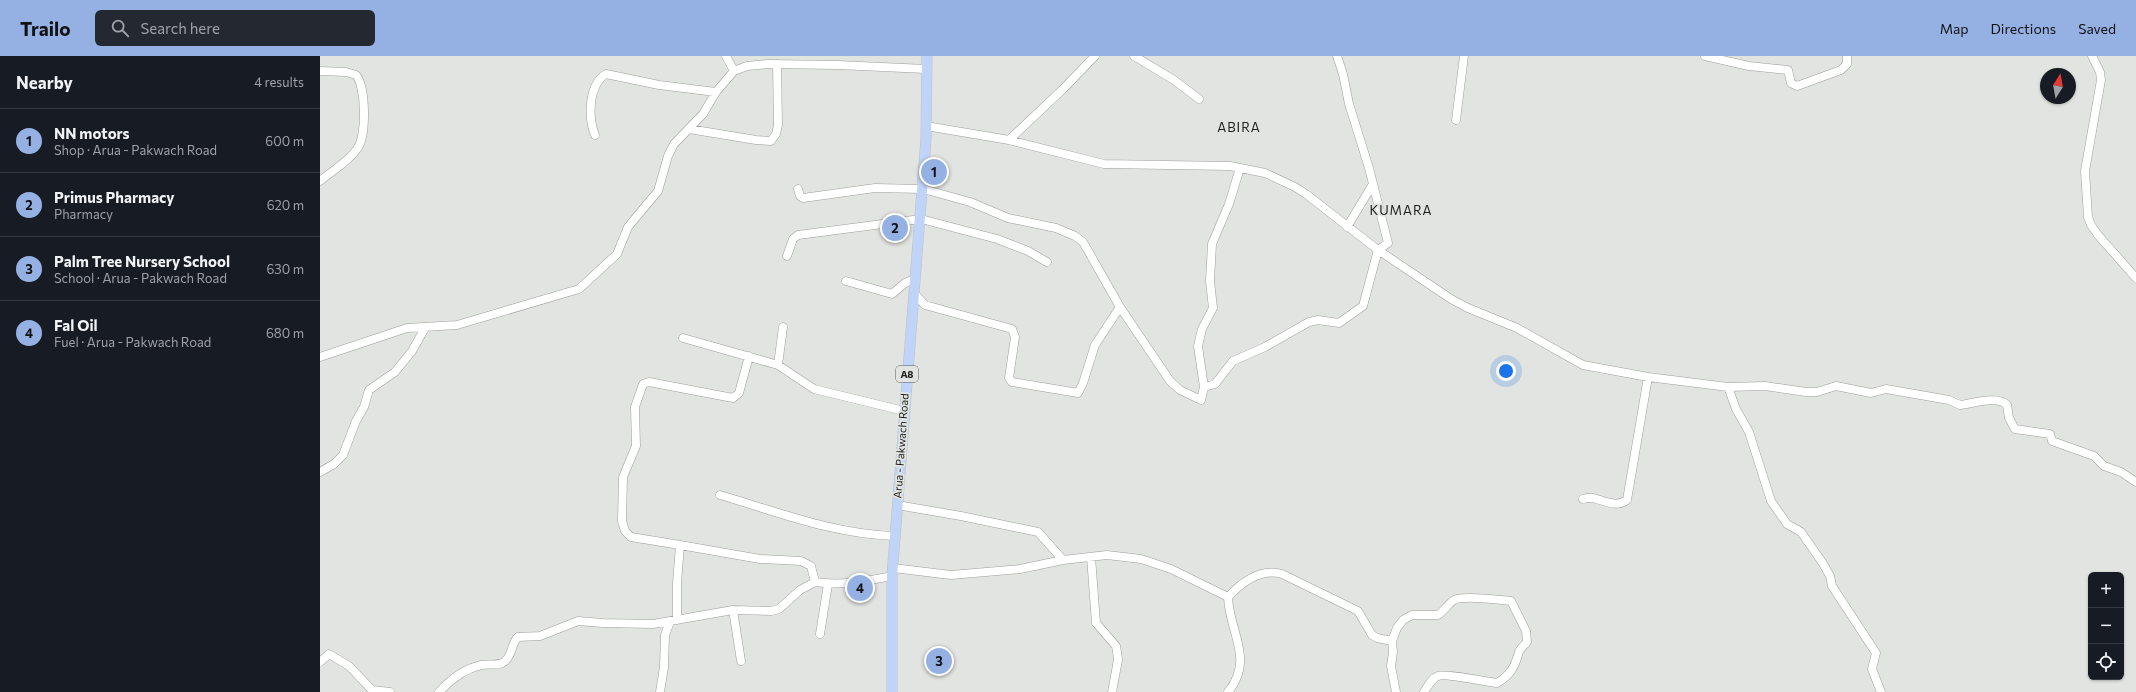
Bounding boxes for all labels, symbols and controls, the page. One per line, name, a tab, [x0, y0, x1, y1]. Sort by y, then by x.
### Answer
search box	[95, 10, 375, 46]
text: Trailo	[20, 17, 71, 40]
icon: search	[109, 17, 131, 39]
text: Search here	[141, 19, 220, 37]
text: Map	[1940, 20, 1969, 37]
text: Directions	[1991, 20, 2056, 37]
text: Saved	[2078, 20, 2116, 37]
north arrow	[2040, 68, 2076, 104]
text: Nearby	[16, 72, 73, 93]
text: 4 results	[254, 74, 304, 90]
district label: ABIRA	[1217, 119, 1261, 135]
text: NN motors	[54, 124, 130, 142]
text: 1	[26, 133, 32, 149]
text: 600 m	[265, 133, 304, 149]
text: Shop · Arua - Pakwach Road	[54, 142, 217, 158]
pin: 1	[921, 157, 947, 187]
text: Primus Pharmacy	[54, 188, 175, 206]
text: 2	[25, 197, 33, 213]
text: 620 m	[267, 197, 304, 213]
district label: KUMARA	[1369, 202, 1433, 218]
text: Pharmacy	[54, 206, 113, 222]
pin: 2	[882, 213, 908, 243]
text: Palm Tree Nursery School	[54, 252, 230, 270]
text: 3	[25, 261, 33, 277]
text: 630 m	[266, 261, 304, 277]
text: School · Arua - Pakwach Road	[54, 270, 227, 286]
text: Fal Oil	[54, 316, 98, 334]
text: 4	[25, 325, 33, 341]
text: 680 m	[266, 325, 304, 341]
text: Fuel · Arua - Pakwach Road	[54, 334, 211, 350]
your location	[1496, 361, 1516, 381]
road number: A8	[896, 366, 918, 382]
street label: Arua - Pakwach Road	[890, 393, 911, 499]
map controls	[2088, 572, 2124, 680]
button: +	[2088, 572, 2124, 608]
pin: 4	[847, 573, 873, 603]
button: −	[2088, 608, 2124, 644]
button: locate	[2088, 644, 2124, 680]
pin: 3	[926, 646, 952, 676]

